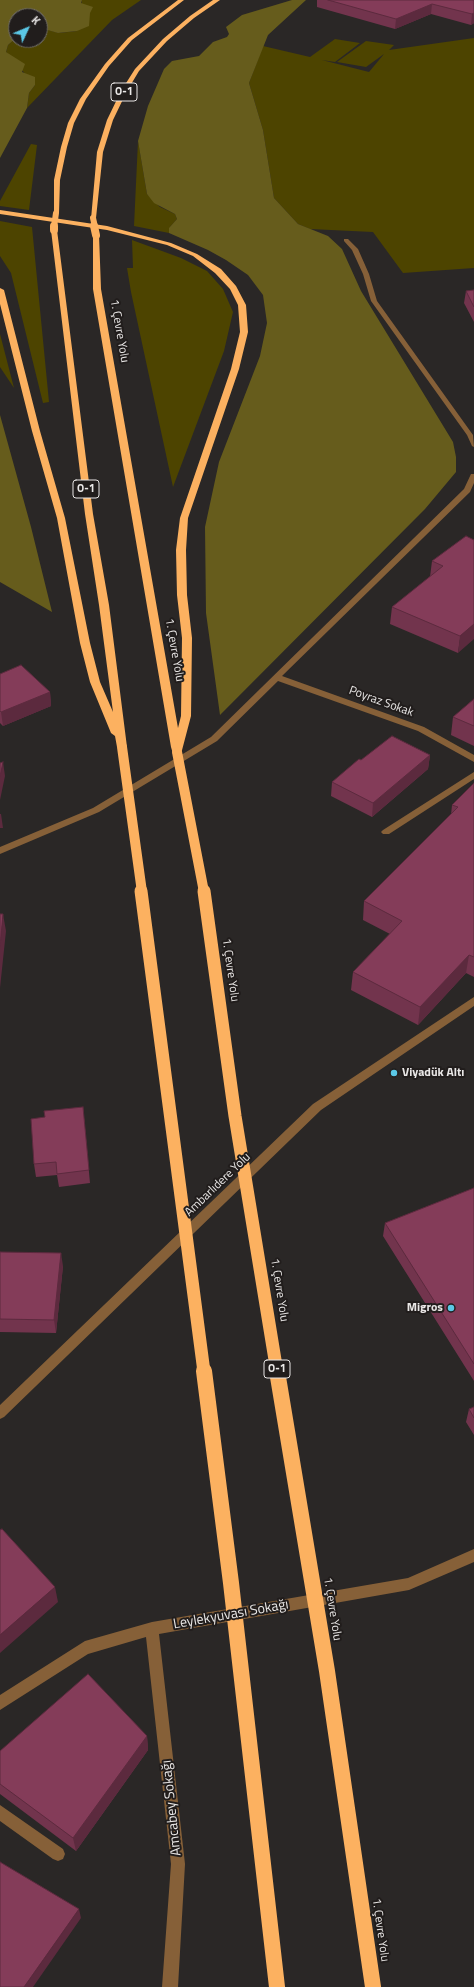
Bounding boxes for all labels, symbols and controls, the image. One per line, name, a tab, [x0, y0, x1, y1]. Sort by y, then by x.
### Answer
north arrow	[8, 8, 48, 48]
text: K	[28, 12, 44, 28]
road number: O-1	[111, 83, 137, 101]
street label: 1. Çevre Yolu	[106, 298, 132, 364]
road number: O-1	[73, 480, 99, 498]
street label: 1. Çevre Yolu	[161, 617, 187, 683]
street label: Poyraz Sokak	[347, 684, 415, 720]
street label: 1. Çevre Yolu	[218, 937, 242, 1003]
place label: Viyadük Altı	[402, 1066, 464, 1080]
marker: Viyadük Altı	[389, 1068, 399, 1078]
street label: Ambarlıdere Yolu	[182, 1150, 254, 1220]
street label: 1. Çevre Yolu	[267, 1257, 291, 1323]
place label: Migros	[407, 1301, 443, 1315]
marker: Migros	[446, 1303, 456, 1313]
road number: O-1	[264, 1360, 290, 1378]
street label: 1. Çevre Yolu	[320, 1576, 344, 1642]
street label: Leylekyuvası Sokağı	[172, 1597, 290, 1633]
street label: Amcabey Sokağı	[159, 1759, 185, 1857]
street label: 1. Çevre Yolu	[368, 1897, 392, 1963]

